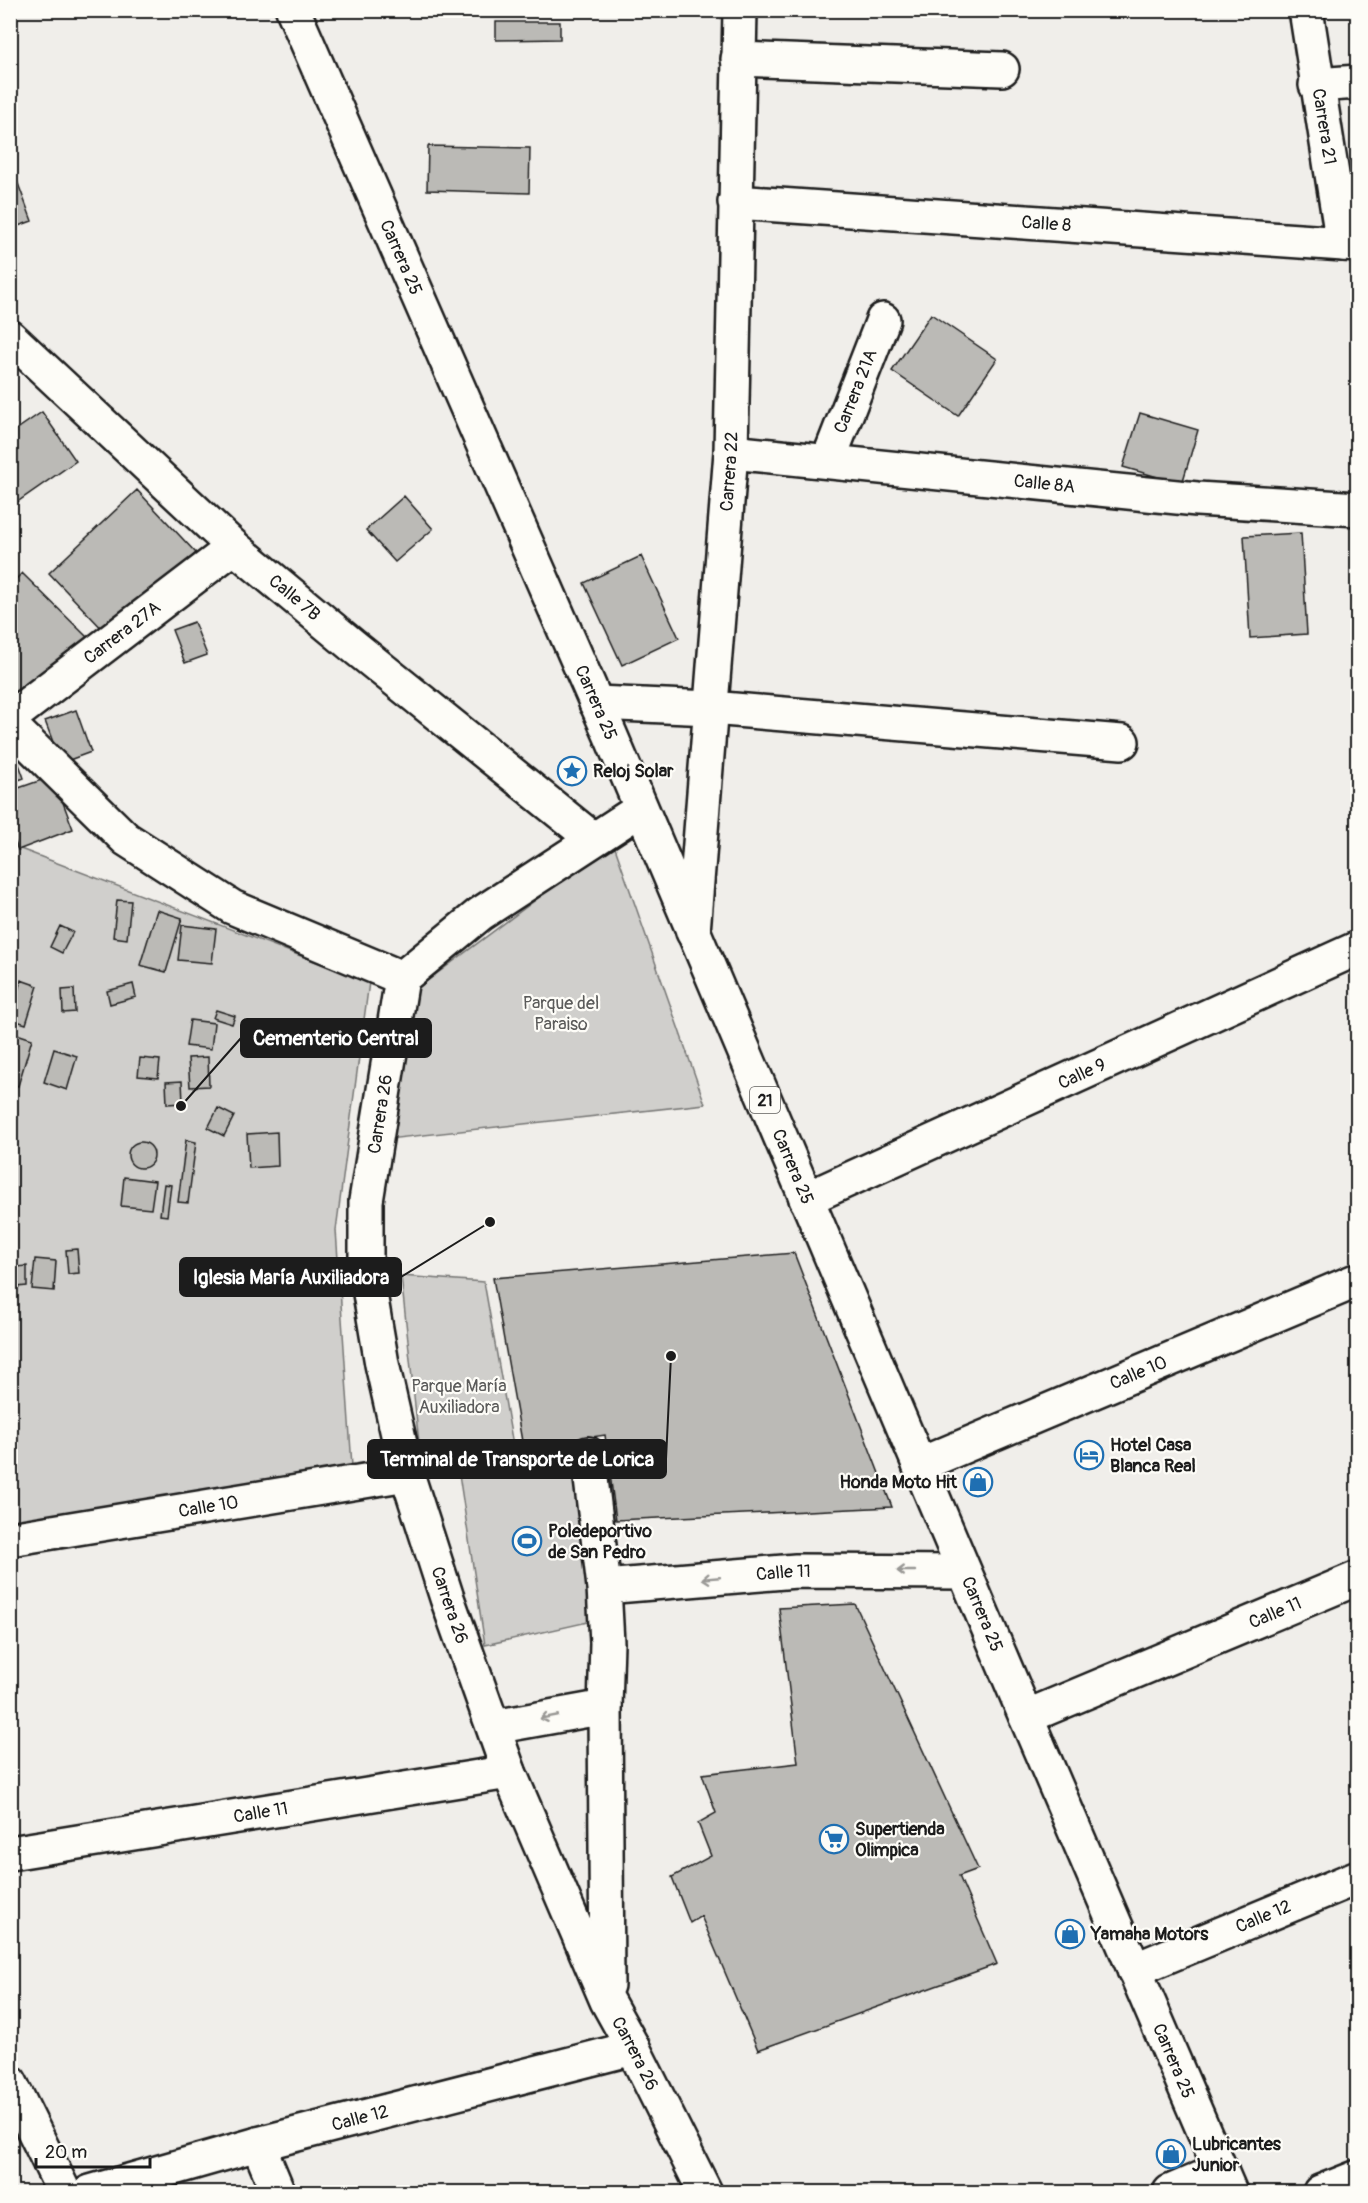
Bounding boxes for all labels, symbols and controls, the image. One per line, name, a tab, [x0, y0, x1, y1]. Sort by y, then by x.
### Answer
street label: Carrera 21	[1307, 87, 1341, 166]
street label: Calle 8	[1021, 211, 1072, 237]
street label: Carrera 25	[374, 217, 427, 299]
street label: Carrera 21A	[829, 346, 883, 437]
street label: Carrera 22	[715, 431, 743, 512]
street label: Calle 8A	[1013, 470, 1076, 499]
street label: Calle 7B	[264, 570, 325, 626]
street label: Carrera 27A	[79, 596, 166, 670]
street label: Carrera 25	[569, 662, 622, 744]
place icon: Reloj Solar	[556, 755, 588, 787]
place label: Reloj Solar	[593, 760, 674, 783]
park label: Parque del Paraiso	[523, 992, 599, 1036]
callout: Cementerio Central	[241, 1019, 431, 1057]
text: Cementerio Central	[253, 1026, 419, 1051]
street label: Calle 9	[1054, 1053, 1110, 1095]
street label: Carrera 26	[363, 1073, 398, 1155]
road number: 21	[750, 1087, 780, 1113]
street label: Carrera 25	[767, 1126, 819, 1208]
callout: Iglesia María Auxiliadora	[180, 1258, 401, 1296]
text: Iglesia María Auxiliadora	[193, 1265, 389, 1290]
street label: Calle 10	[1106, 1351, 1171, 1395]
park label: Parque María Auxiliadora	[411, 1375, 507, 1419]
place label: Hotel Casa Blanca Real	[1110, 1434, 1196, 1478]
hotel icon: Hotel Casa Blanca Real	[1073, 1439, 1105, 1471]
callout: Terminal de Transporte de Lorica	[368, 1440, 666, 1478]
text: Terminal de Transporte de Lorica	[379, 1447, 654, 1472]
shop icon: Honda Moto Hit	[962, 1466, 994, 1498]
place label: Honda Moto Hit	[840, 1471, 958, 1494]
street label: Calle 10	[177, 1491, 240, 1523]
place label: Poledeportivo de San Pedro	[548, 1520, 652, 1564]
sports icon: Poledeportivo de San Pedro	[511, 1525, 543, 1557]
street label: Calle 11	[755, 1560, 811, 1586]
street label: Carrera 26	[426, 1564, 473, 1647]
one-way arrow	[896, 1565, 916, 1577]
one-way arrow	[701, 1573, 721, 1584]
street label: Carrera 25	[956, 1573, 1008, 1655]
street label: Calle 11	[1245, 1592, 1305, 1634]
one-way arrow	[540, 1712, 560, 1723]
street label: Calle 11	[232, 1797, 290, 1829]
place label: Supertienda Olimpica	[855, 1818, 945, 1862]
supermarket icon: Supertienda Olimpica	[818, 1823, 850, 1855]
street label: Calle 12	[1232, 1895, 1295, 1939]
shop icon: Yamaha Motors	[1054, 1918, 1086, 1950]
place label: Yamaha Motors	[1090, 1923, 1209, 1946]
street label: Carrera 26	[606, 2013, 663, 2095]
street label: Carrera 25	[1147, 2020, 1199, 2102]
street label: Calle 12	[329, 2100, 391, 2137]
scale bar	[36, 2131, 150, 2169]
place label: Lubricantes Junior	[1192, 2133, 1282, 2177]
shop icon: Lubricantes Junior	[1155, 2138, 1187, 2170]
text: 20 m	[45, 2141, 87, 2164]

